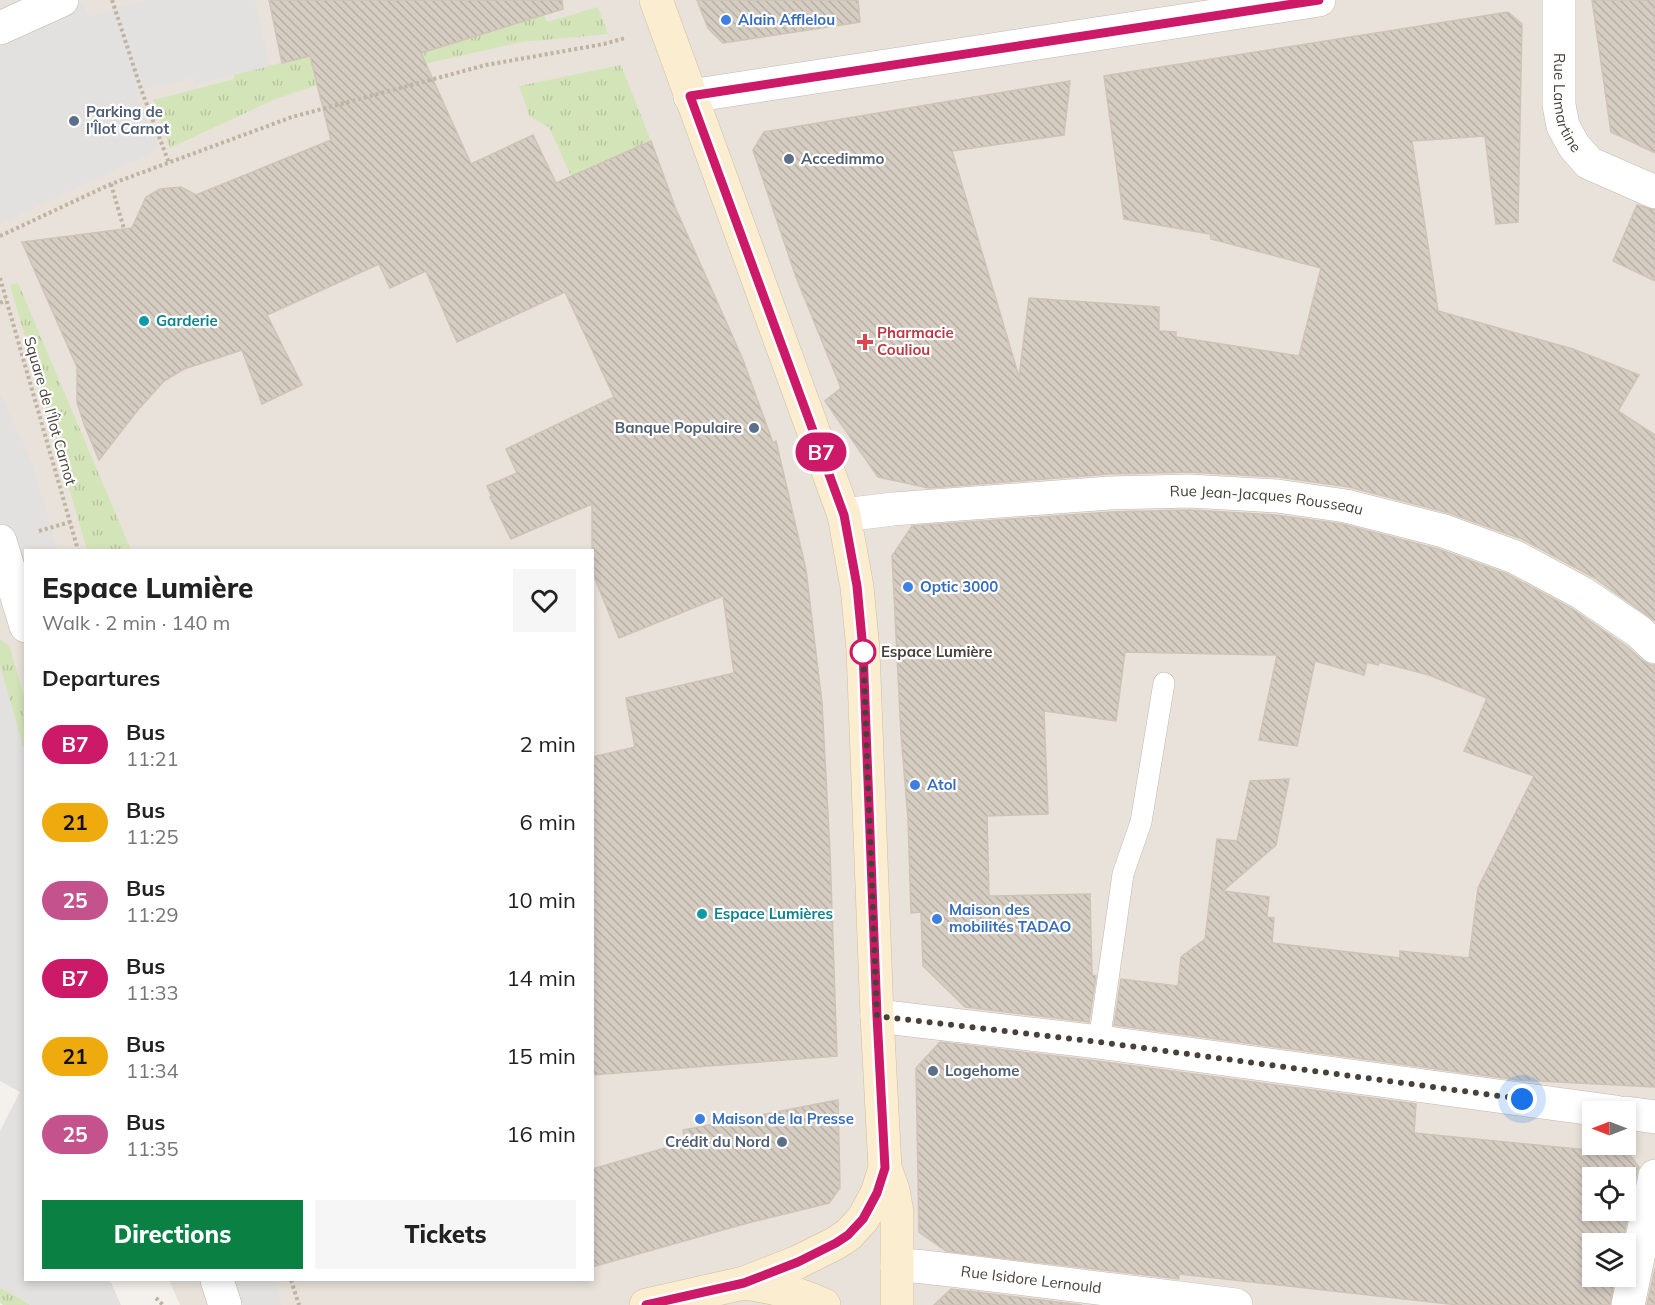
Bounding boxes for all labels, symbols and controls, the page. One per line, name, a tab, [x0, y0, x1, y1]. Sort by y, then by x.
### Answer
place label: Alain Afflelou	[738, 10, 835, 29]
marker: Alain Afflelou	[719, 13, 733, 27]
street label: Rue Lamartine	[1549, 53, 1585, 156]
place label: Parking de l'Îlot Carnot	[86, 102, 169, 138]
marker: Parking de l'Îlot Carnot	[67, 114, 81, 128]
place label: Accedimmo	[801, 149, 884, 168]
marker: Accedimmo	[782, 152, 796, 166]
place label: Garderie	[156, 311, 218, 330]
marker: Garderie	[137, 314, 151, 328]
place label: Pharmacie Couliou	[877, 323, 954, 359]
street label: Square de l'Îlot Carnot	[20, 334, 81, 487]
marker: Pharmacie Couliou	[858, 335, 872, 349]
place label: Banque Populaire	[615, 418, 742, 437]
marker: Banque Populaire	[747, 421, 761, 435]
line badge: B7	[794, 432, 848, 472]
text: B7	[807, 439, 835, 465]
street label: Rue Jean-Jacques Rousseau	[1169, 481, 1365, 519]
button: heart	[513, 569, 576, 632]
text: Espace Lumière	[42, 570, 253, 605]
place label: Optic 3000	[920, 577, 998, 596]
marker: Optic 3000	[901, 580, 915, 594]
text: Walk · 2 min · 140 m	[42, 610, 230, 635]
marker: Espace Lumière	[850, 639, 876, 665]
place label: Espace Lumière	[881, 642, 993, 661]
text: Departures	[42, 664, 160, 692]
text: Bus	[126, 718, 165, 746]
text: 2 min	[520, 730, 576, 758]
text: B7	[61, 731, 89, 757]
text: 11:21	[126, 746, 179, 771]
place label: Atol	[927, 775, 956, 794]
marker: Atol	[908, 778, 922, 792]
text: Bus	[126, 796, 165, 824]
text: 6 min	[520, 808, 576, 836]
text: 21	[62, 809, 88, 835]
text: 11:25	[126, 824, 179, 849]
text: Bus	[126, 874, 165, 902]
text: 10 min	[506, 886, 576, 914]
text: 25	[62, 887, 88, 913]
place label: Maison des mobilités TADAO	[949, 900, 1071, 936]
text: 11:29	[126, 902, 179, 927]
place label: Espace Lumières	[714, 904, 833, 923]
marker: Espace Lumières	[695, 907, 709, 921]
marker: Maison des mobilités TADAO	[930, 912, 944, 926]
text: Bus	[126, 952, 165, 980]
text: 14 min	[506, 964, 576, 992]
text: B7	[61, 965, 89, 991]
text: 11:33	[126, 980, 179, 1005]
text: Bus	[126, 1030, 165, 1058]
text: 15 min	[506, 1042, 576, 1070]
text: 21	[62, 1043, 88, 1069]
text: 11:34	[126, 1058, 179, 1083]
place label: Logehome	[945, 1061, 1019, 1080]
marker: Logehome	[926, 1064, 940, 1078]
your location	[1507, 1084, 1537, 1114]
north arrow	[1582, 1101, 1636, 1155]
map controls	[1582, 1101, 1636, 1287]
text: Bus	[126, 1108, 165, 1136]
place label: Maison de la Presse	[712, 1109, 854, 1128]
marker: Maison de la Presse	[693, 1112, 707, 1126]
text: 16 min	[506, 1120, 576, 1148]
text: 25	[62, 1121, 88, 1147]
place label: Crédit du Nord	[665, 1132, 770, 1151]
marker: Crédit du Nord	[775, 1135, 789, 1149]
text: 11:35	[126, 1136, 179, 1161]
button: locate	[1582, 1167, 1636, 1221]
button: Directions	[42, 1200, 303, 1269]
button: Tickets	[315, 1200, 576, 1269]
button: layers	[1582, 1233, 1636, 1287]
street label: Rue Isidore Lernould	[960, 1261, 1103, 1297]

